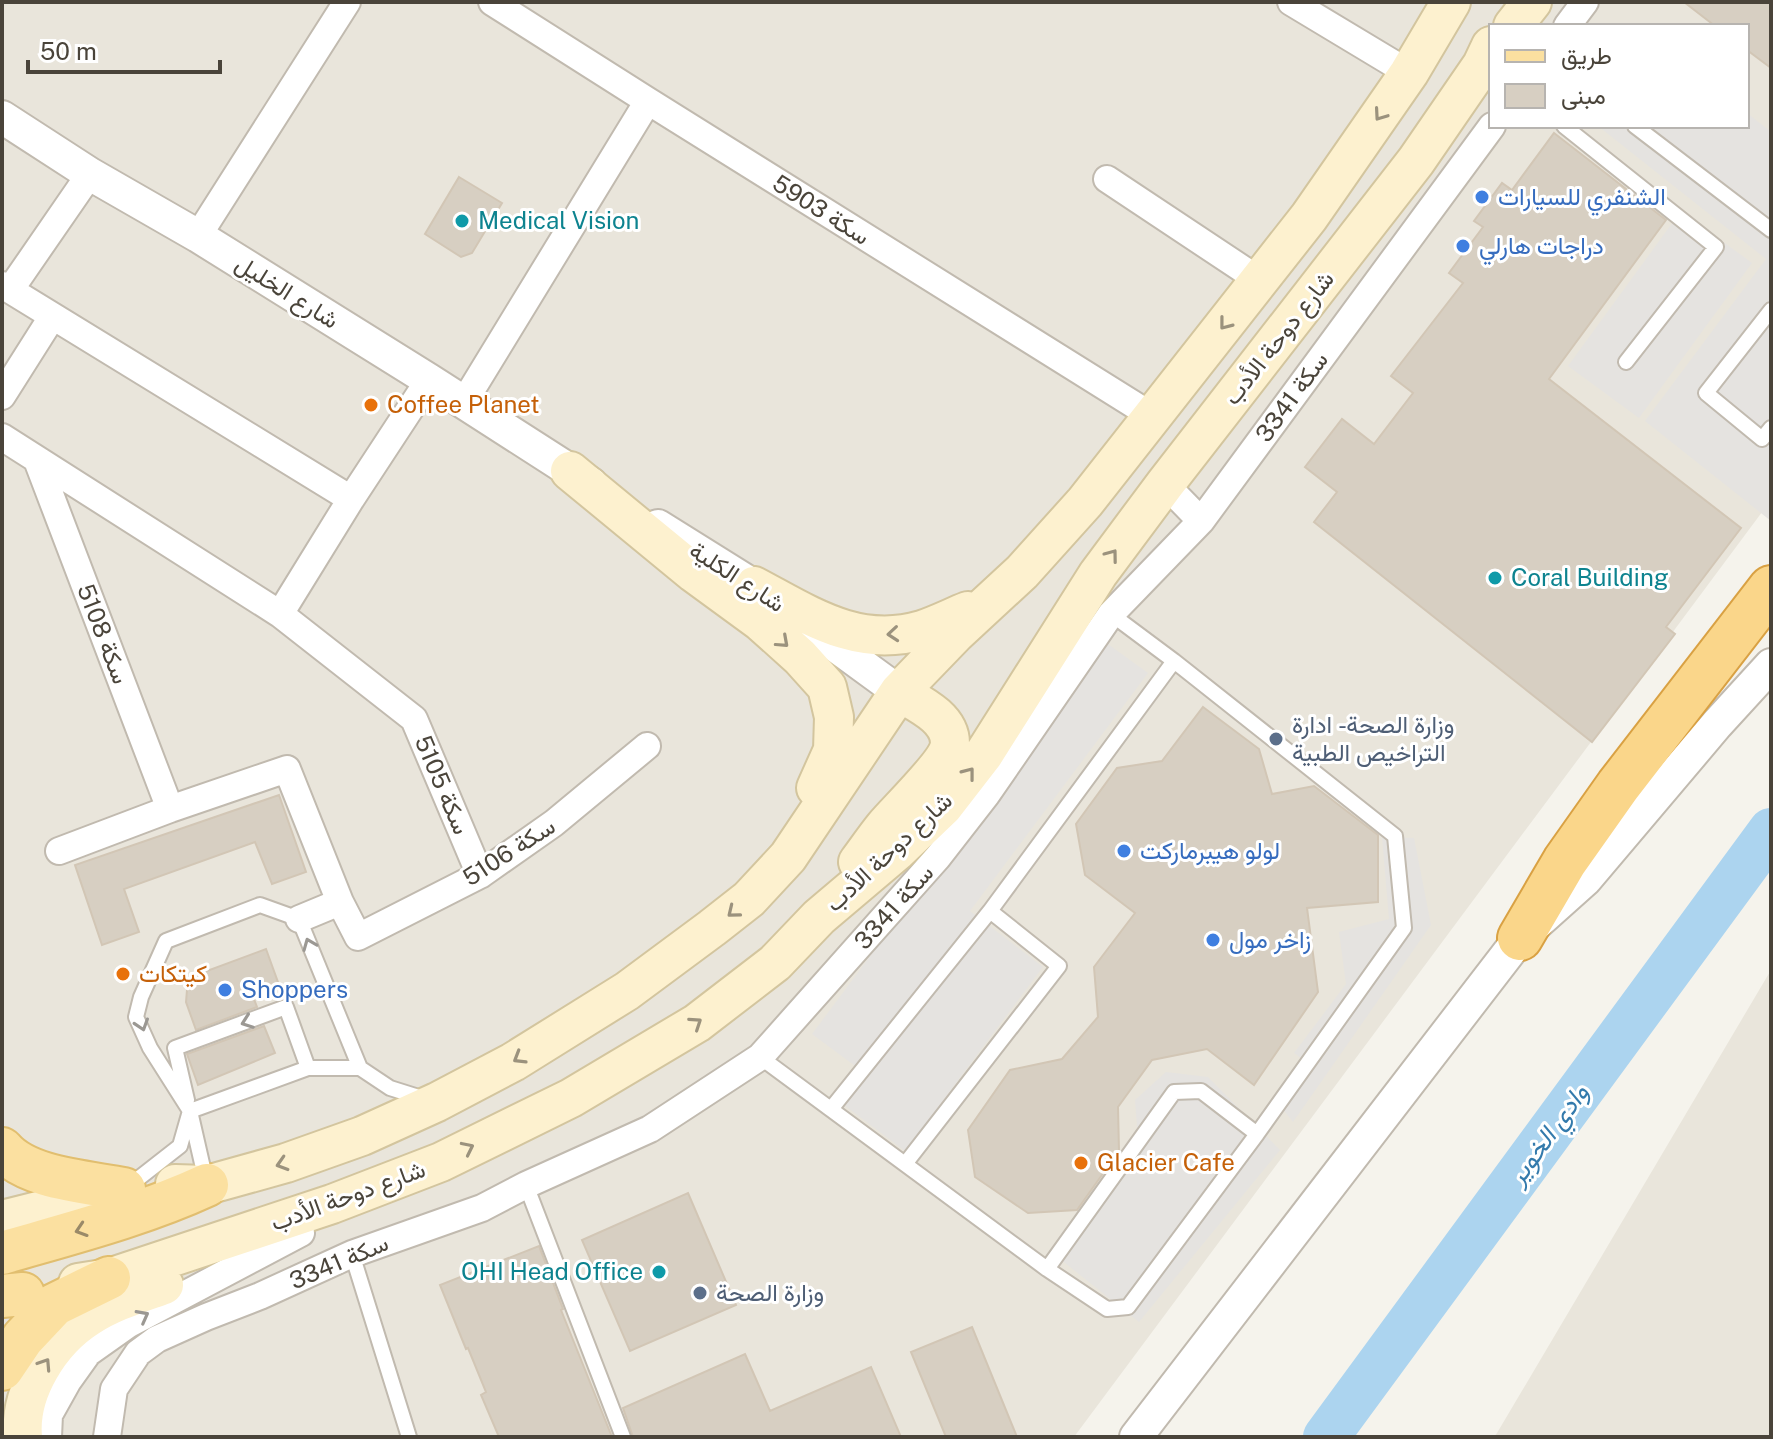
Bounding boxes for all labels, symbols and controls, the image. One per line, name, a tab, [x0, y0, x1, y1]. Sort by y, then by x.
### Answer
scale bar	[28, 24, 220, 74]
legend	[1489, 24, 1749, 128]
text: 50 m	[40, 37, 97, 65]
text: طريق	[1561, 41, 1612, 71]
text: مبنى	[1561, 81, 1606, 110]
one-way arrow	[1375, 107, 1390, 121]
street label: سكة 5903	[768, 168, 875, 250]
place label: الشنفري للسيارات	[1498, 182, 1666, 216]
marker: الشنفري للسيارات	[1473, 188, 1491, 206]
place label: Medical Vision	[478, 206, 639, 234]
marker: Medical Vision	[453, 212, 471, 230]
place label: دراجات هارلي	[1479, 231, 1604, 265]
marker: دراجات هارلي	[1454, 237, 1472, 255]
street label: شارع الخليل	[229, 248, 344, 336]
street label: شارع دوحة الأدب	[1217, 265, 1342, 412]
one-way arrow	[1220, 315, 1235, 329]
street label: سكة 3341	[1249, 346, 1333, 447]
place label: Coffee Planet	[387, 390, 540, 418]
marker: Coffee Planet	[362, 396, 380, 414]
street label: شارع الكلية	[683, 535, 790, 620]
one-way arrow	[1102, 550, 1116, 564]
place label: Coral Building	[1511, 563, 1669, 591]
marker: Coral Building	[1486, 569, 1504, 587]
street label: سكة 5108	[72, 580, 136, 688]
one-way arrow	[886, 625, 899, 642]
one-way arrow	[774, 632, 789, 647]
place label: وزارة الصحة - ادارة التراخيص الطبية	[1292, 710, 1454, 768]
marker: وزارة الصحة - ادارة التراخيص الطبية	[1267, 730, 1285, 748]
street label: سكة 5105	[410, 731, 476, 838]
one-way arrow	[960, 767, 974, 782]
street label: شارع دوحة الأدب	[819, 786, 959, 919]
street label: سكة 5106	[457, 811, 560, 891]
place label: لولو هيبرماركت	[1140, 836, 1280, 866]
marker: لولو هيبرماركت	[1115, 842, 1133, 860]
street label: سكة 3341	[848, 858, 939, 954]
one-way arrow	[727, 902, 742, 916]
place label: زاخر مول	[1229, 925, 1311, 955]
marker: زاخر مول	[1204, 931, 1222, 949]
one-way arrow	[302, 938, 319, 952]
place label: كيتكات	[139, 959, 207, 988]
marker: كيتكات	[114, 965, 132, 983]
place label: Shoppers	[241, 975, 348, 1003]
marker: Shoppers	[216, 981, 234, 999]
one-way arrow	[241, 1012, 255, 1029]
one-way arrow	[132, 1017, 148, 1031]
one-way arrow	[687, 1018, 701, 1033]
one-way arrow	[513, 1049, 528, 1064]
water label: وادي الخوير	[1500, 1077, 1599, 1195]
one-way arrow	[460, 1143, 475, 1158]
place label: Glacier Cafe	[1097, 1148, 1235, 1176]
street label: شارع دوحة الأدب	[267, 1154, 430, 1239]
marker: Glacier Cafe	[1072, 1154, 1090, 1172]
one-way arrow	[275, 1155, 289, 1171]
one-way arrow	[75, 1221, 88, 1237]
street label: سكة 3341	[285, 1228, 392, 1294]
place label: OHI Head Office	[461, 1257, 643, 1285]
marker: OHI Head Office	[650, 1263, 668, 1281]
place label: وزارة الصحة	[716, 1278, 824, 1308]
marker: وزارة الصحة	[691, 1284, 709, 1302]
one-way arrow	[135, 1311, 150, 1326]
one-way arrow	[35, 1359, 50, 1373]

